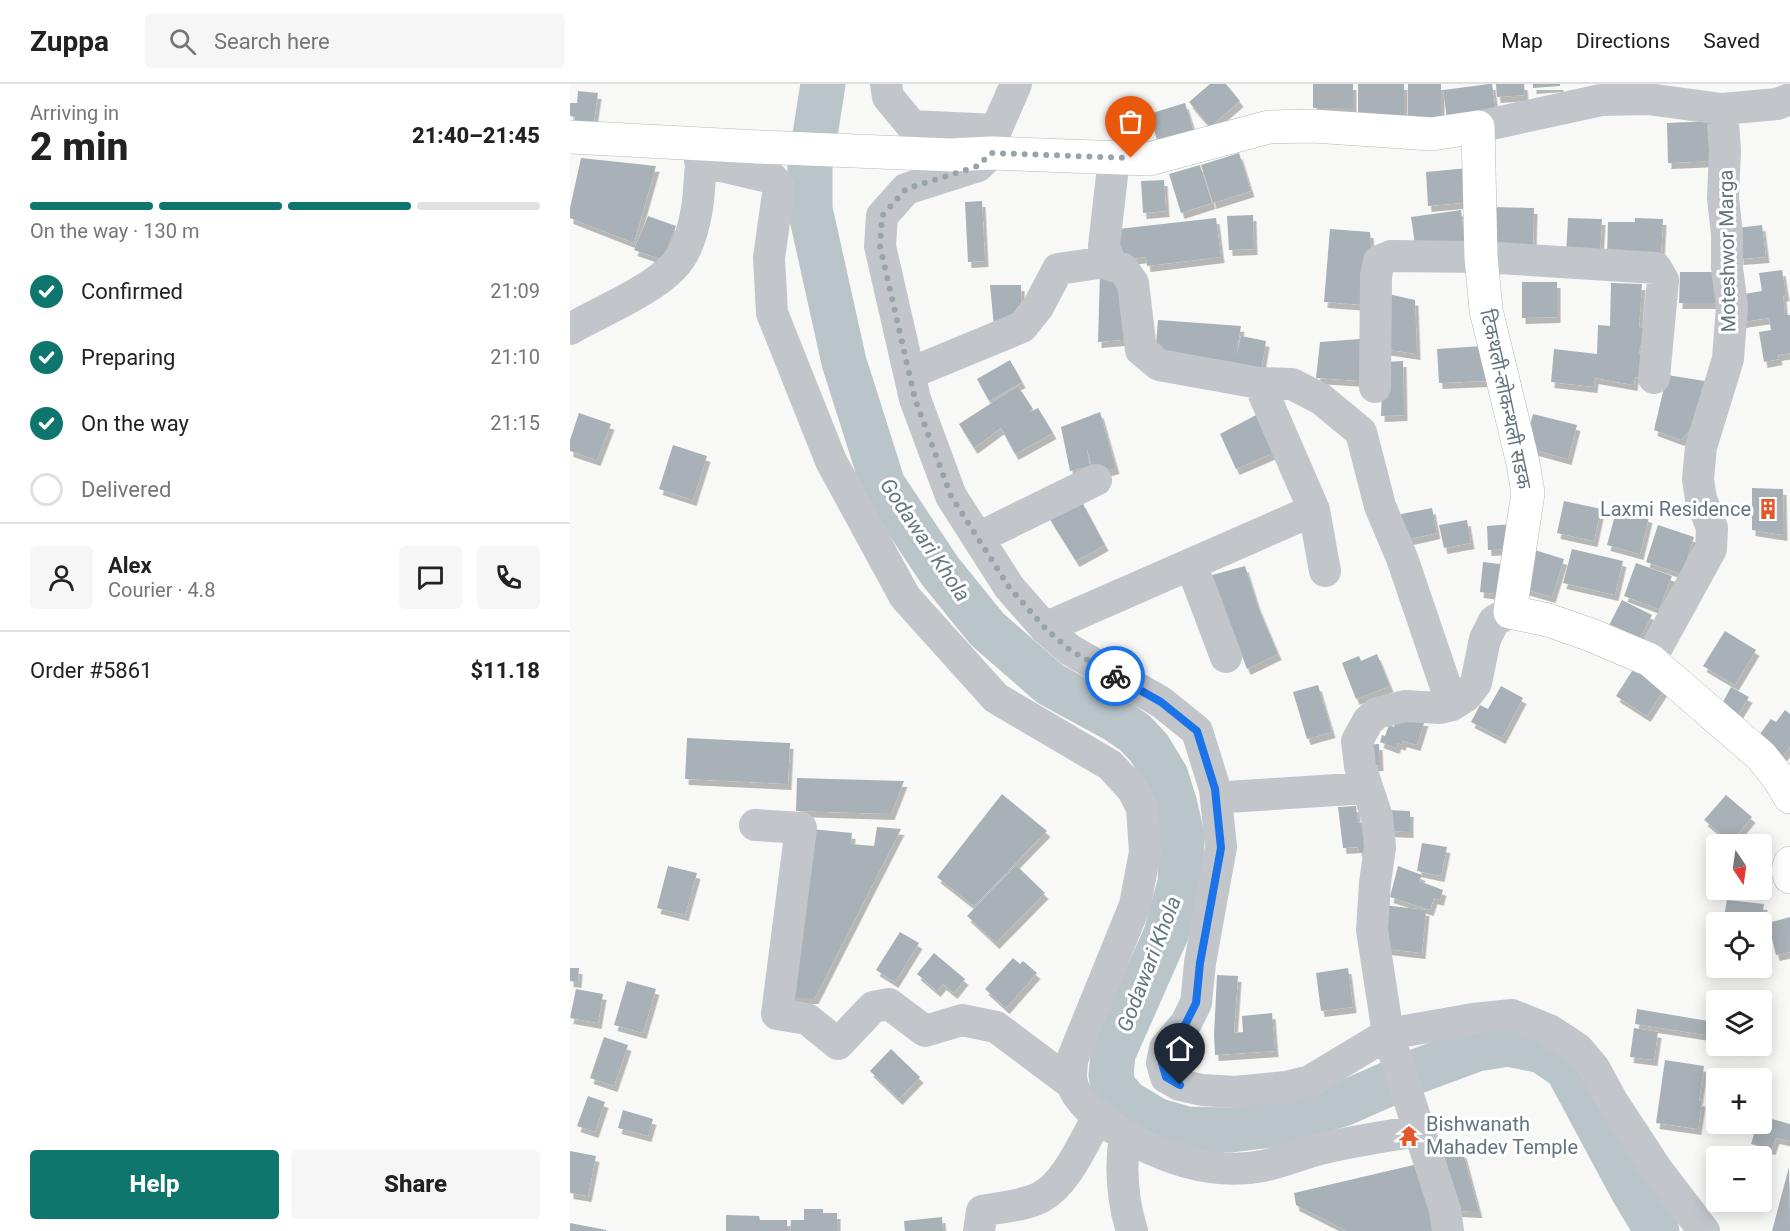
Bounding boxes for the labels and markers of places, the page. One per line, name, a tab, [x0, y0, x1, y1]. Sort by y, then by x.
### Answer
pin	[1105, 96, 1156, 158]
place label: Laxmi Residence	[1600, 497, 1751, 521]
building icon: Laxmi Residence	[1756, 497, 1780, 521]
pin	[1154, 1023, 1205, 1085]
place label: Bishwanath Mahadev Temple	[1426, 1112, 1578, 1159]
temple icon: Bishwanath Mahadev Temple	[1397, 1124, 1421, 1148]

